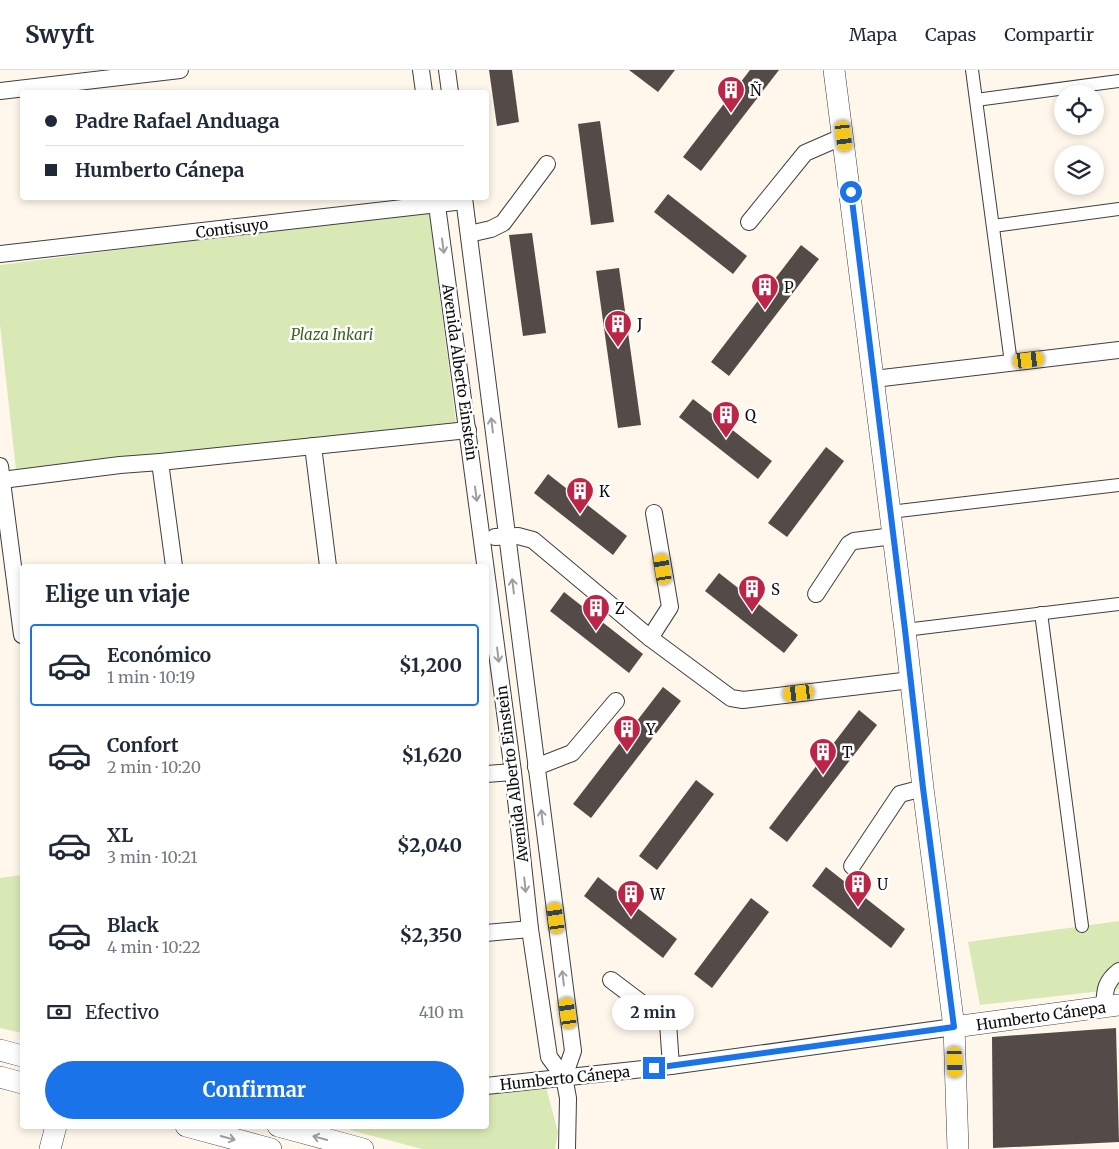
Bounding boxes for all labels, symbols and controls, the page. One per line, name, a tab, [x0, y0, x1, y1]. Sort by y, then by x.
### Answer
text: Swyft	[25, 19, 94, 50]
text: Mapa	[849, 23, 897, 46]
text: Capas	[925, 23, 976, 46]
text: Compartir	[1004, 23, 1094, 46]
building icon: Ñ	[716, 75, 746, 114]
place label: Ñ	[750, 81, 762, 100]
map controls	[1054, 85, 1104, 195]
button: locate	[1054, 85, 1104, 135]
text: Padre Rafael Anduaga	[75, 109, 280, 133]
car	[834, 120, 853, 152]
button: layers	[1054, 145, 1104, 195]
text: Humberto Cánepa	[75, 158, 245, 182]
route start	[840, 181, 862, 203]
street label: Contisuyo	[195, 214, 269, 242]
one-way arrow	[438, 237, 448, 253]
building icon: P	[750, 272, 780, 311]
place label: P	[784, 278, 794, 297]
street label: Avenida Alberto Einstein	[438, 281, 482, 462]
building icon: J	[603, 309, 633, 348]
place label: J	[636, 315, 643, 334]
park label: Plaza Inkari	[291, 325, 373, 344]
car	[1013, 351, 1044, 369]
building icon: Q	[711, 400, 741, 439]
place label: Q	[745, 406, 757, 425]
one-way arrow	[487, 417, 497, 433]
building icon: K	[565, 476, 595, 515]
place label: K	[599, 482, 610, 501]
one-way arrow	[472, 485, 482, 501]
car	[653, 553, 672, 585]
building icon: S	[737, 574, 767, 613]
one-way arrow	[507, 579, 517, 595]
text: Elige un viaje	[45, 580, 190, 608]
place label: S	[771, 580, 780, 599]
building icon: Z	[581, 593, 611, 632]
place label: Z	[615, 599, 625, 618]
icon: car	[47, 643, 92, 688]
text: Económico	[107, 643, 211, 667]
one-way arrow	[493, 646, 503, 662]
text: $1,200	[399, 653, 462, 677]
text: 1 min · 10:19	[107, 667, 195, 687]
street label: Avenida Alberto Einstein	[492, 684, 532, 865]
car	[783, 684, 814, 702]
building icon: Y	[612, 714, 642, 753]
place label: Y	[645, 720, 656, 739]
icon: car	[47, 733, 92, 778]
text: Confort	[107, 733, 179, 757]
building icon: T	[808, 737, 838, 776]
text: $1,620	[402, 743, 462, 767]
place label: T	[842, 743, 853, 762]
text: 2 min · 10:20	[107, 757, 201, 777]
one-way arrow	[537, 809, 547, 825]
icon: car	[47, 823, 92, 868]
text: XL	[107, 823, 133, 847]
text: $2,040	[397, 833, 462, 857]
text: 3 min · 10:21	[107, 847, 197, 867]
building icon: U	[843, 869, 873, 908]
place label: U	[877, 875, 888, 894]
one-way arrow	[520, 877, 530, 893]
building icon: W	[616, 879, 646, 918]
place label: W	[649, 885, 666, 904]
car	[546, 902, 565, 934]
icon: car	[47, 913, 92, 958]
text: Black	[107, 913, 159, 937]
text: $2,350	[400, 923, 462, 947]
text: 4 min · 10:22	[107, 937, 201, 957]
one-way arrow	[558, 970, 568, 986]
callout: 2 min	[613, 996, 695, 1030]
car	[558, 997, 577, 1029]
street label: Humberto Cánepa	[975, 997, 1107, 1035]
icon: cash	[45, 998, 73, 1026]
text: Efectivo	[85, 1000, 159, 1024]
text: 410 m	[419, 1002, 464, 1022]
text: 2 min	[630, 1002, 676, 1022]
car	[946, 1047, 963, 1077]
route end	[643, 1057, 665, 1079]
button: Confirmar	[45, 1061, 464, 1119]
street label: Humberto Cánepa	[499, 1062, 631, 1094]
one-way arrow	[220, 1133, 236, 1143]
one-way arrow	[313, 1133, 329, 1142]

